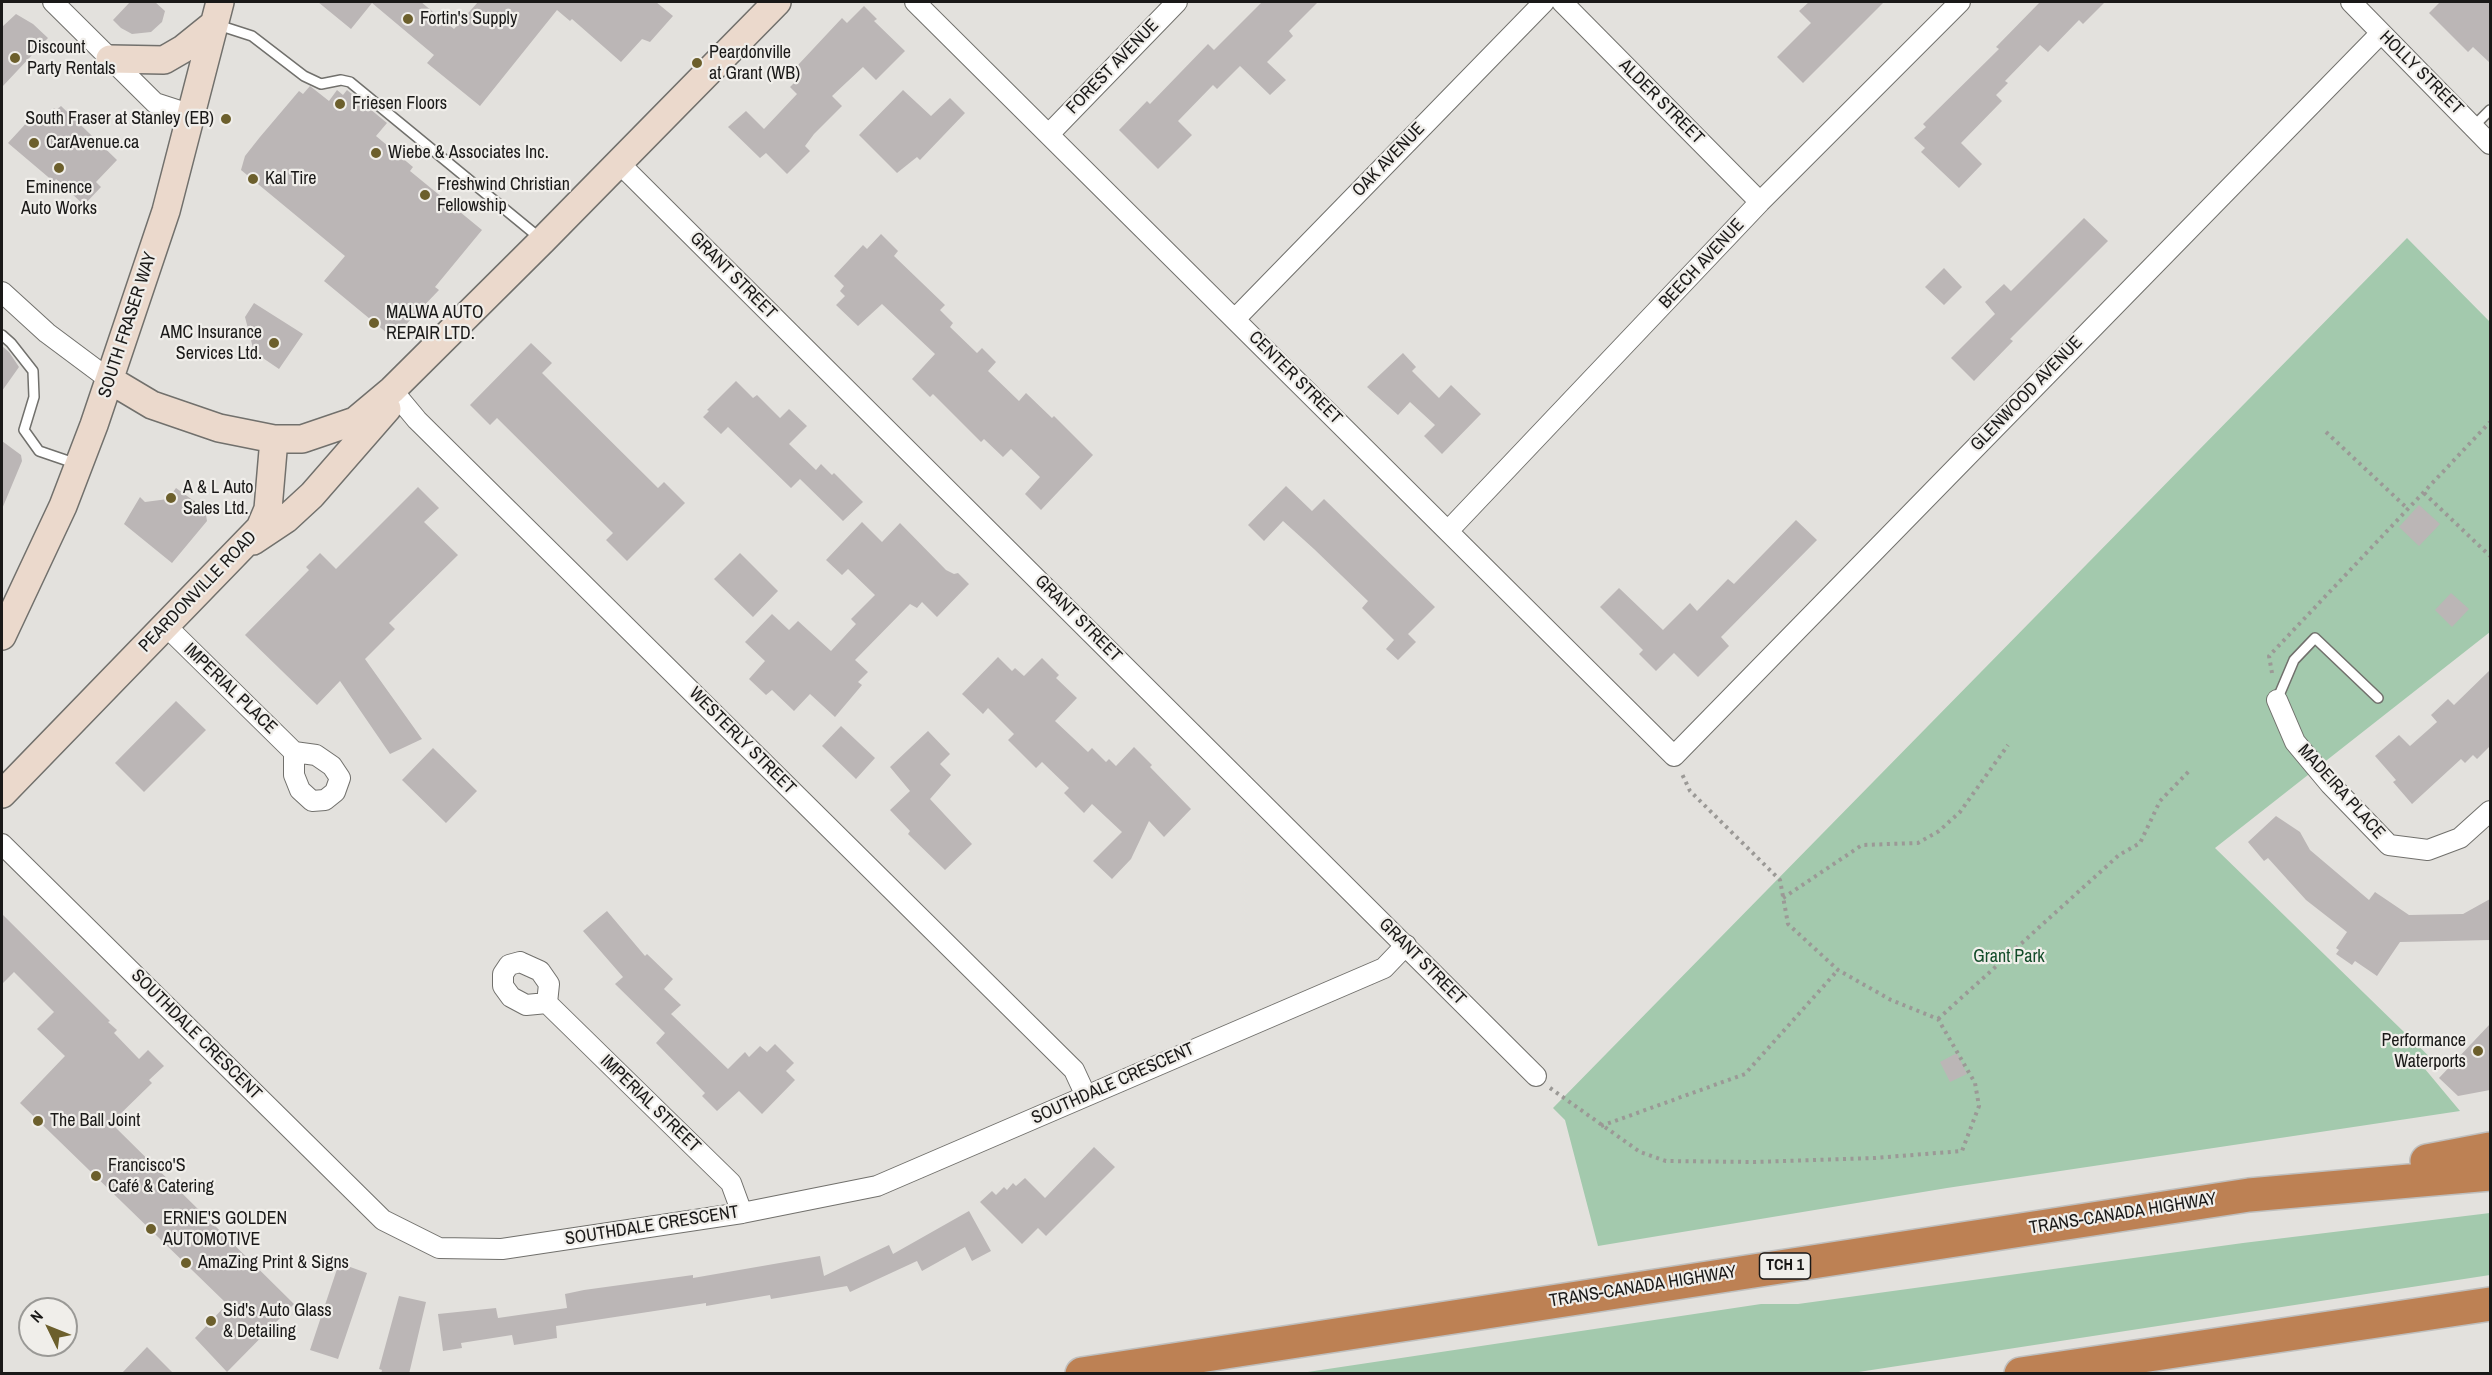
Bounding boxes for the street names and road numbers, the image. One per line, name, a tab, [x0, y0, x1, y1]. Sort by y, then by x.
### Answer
street label: FOREST AVENUE	[1062, 15, 1164, 119]
street label: HOLLY STREET	[2375, 27, 2467, 119]
street label: ALDER STREET	[1614, 55, 1708, 149]
street label: OAK AVENUE	[1348, 118, 1430, 202]
street label: BEECH AVENUE	[1655, 215, 1749, 313]
street label: GRANT STREET	[685, 228, 781, 324]
street label: SOUTH FRASER WAY	[94, 250, 162, 400]
street label: CENTER STREET	[1244, 327, 1346, 429]
street label: GLENWOOD AVENUE	[1967, 332, 2087, 456]
street label: PEARDONVILLE ROAD	[135, 527, 261, 657]
street label: GRANT STREET	[1030, 571, 1126, 667]
street label: IMPERIAL PLACE	[179, 639, 281, 739]
street label: WESTERLY STREET	[684, 683, 800, 799]
street label: MADEIRA PLACE	[2293, 740, 2389, 844]
street label: GRANT STREET	[1374, 914, 1470, 1010]
street label: SOUTHDALE CRESCENT	[126, 965, 266, 1105]
street label: SOUTHDALE CRESCENT	[1028, 1038, 1198, 1130]
street label: IMPERIAL STREET	[595, 1051, 705, 1157]
street label: TRANS-CANADA HIGHWAY	[2028, 1189, 2218, 1239]
street label: SOUTHDALE CRESCENT	[564, 1202, 740, 1250]
road number: TCH 1	[1760, 1253, 1810, 1279]
street label: TRANS-CANADA HIGHWAY	[1548, 1262, 1738, 1312]

